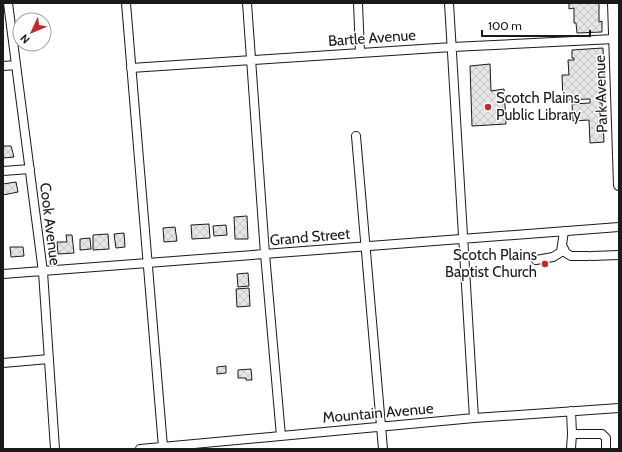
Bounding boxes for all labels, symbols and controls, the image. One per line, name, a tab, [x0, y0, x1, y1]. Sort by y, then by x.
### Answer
north arrow	[12, 12, 52, 52]
scale bar	[482, 12, 590, 38]
text: 100 m	[488, 18, 522, 33]
street label: Bartle Avenue	[327, 26, 417, 50]
text: N	[17, 31, 33, 47]
street label: Park Avenue	[591, 54, 611, 133]
place label: Scotch Plains Public Library	[496, 89, 581, 124]
marker: Scotch Plains Public Library	[483, 102, 493, 112]
street label: Cook Avenue	[36, 182, 64, 267]
street label: Grand Street	[269, 225, 351, 249]
place label: Scotch Plains Baptist Church	[445, 246, 537, 281]
marker: Scotch Plains Baptist Church	[540, 259, 550, 269]
street label: Mountain Avenue	[322, 399, 434, 427]

